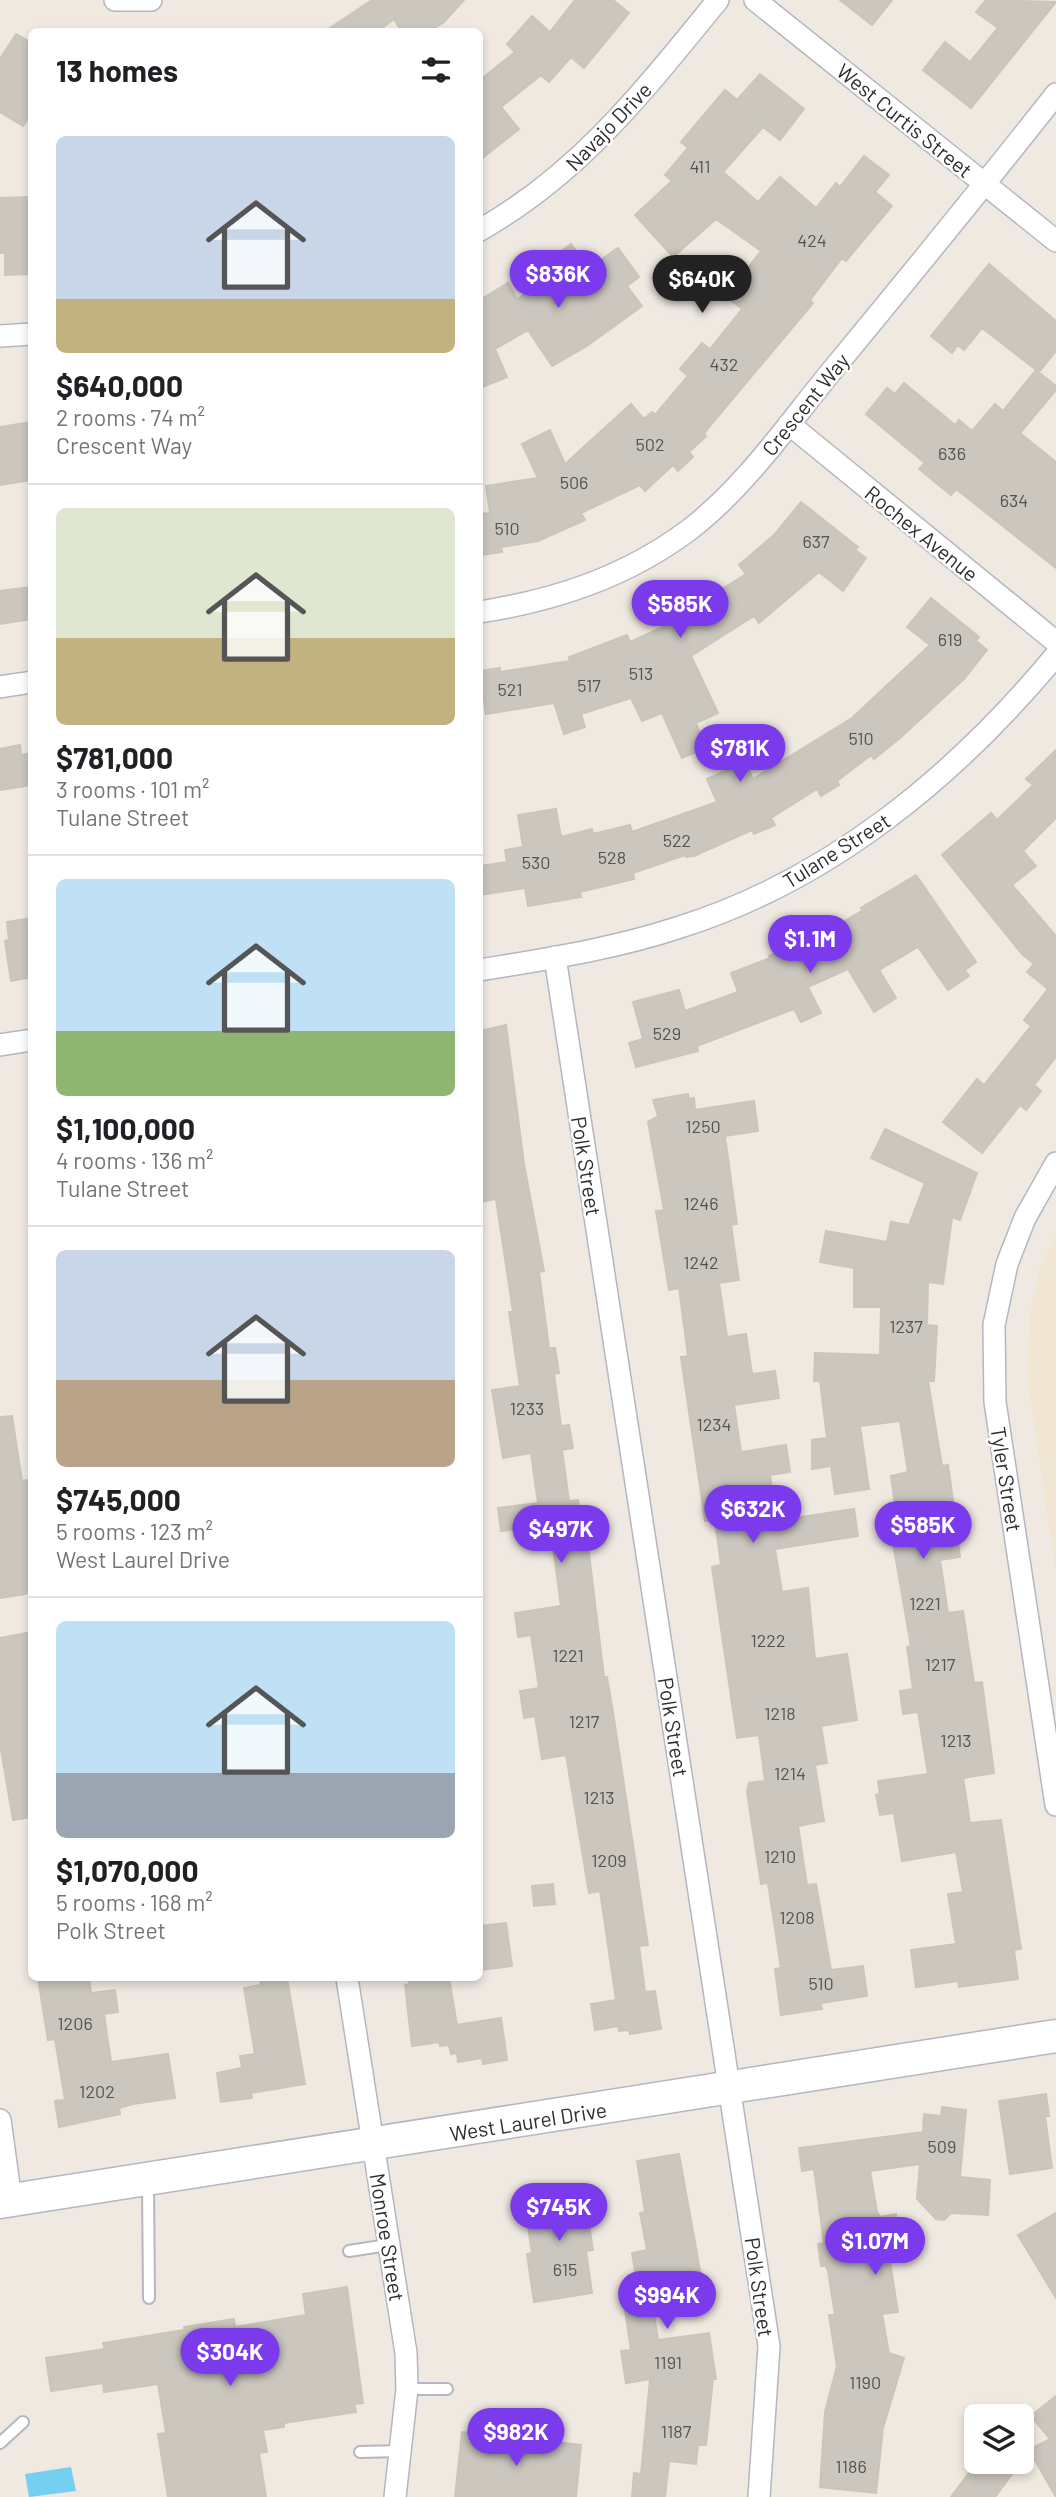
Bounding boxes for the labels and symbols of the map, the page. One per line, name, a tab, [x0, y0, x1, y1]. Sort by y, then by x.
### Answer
street label: West Curtis Street	[832, 58, 978, 182]
street label: Navajo Drive	[560, 77, 656, 175]
house number: 411	[690, 155, 710, 177]
house number: 424	[797, 229, 827, 251]
pin: $836K	[509, 250, 607, 310]
pin: $640K	[653, 256, 751, 315]
street label: Crescent Way	[756, 348, 854, 460]
house number: 432	[710, 353, 738, 375]
house number: 502	[635, 433, 665, 455]
house number: 636	[938, 442, 966, 464]
house number: 506	[560, 471, 588, 493]
street label: Rochex Avenue	[860, 480, 984, 586]
house number: 634	[1000, 489, 1028, 511]
house number: 510	[494, 517, 520, 539]
house number: 637	[802, 530, 830, 552]
pin: $585K	[631, 580, 729, 640]
house number: 619	[938, 628, 962, 650]
house number: 513	[629, 662, 653, 684]
house number: 517	[577, 674, 601, 696]
house number: 521	[498, 678, 522, 700]
pin: $781K	[691, 724, 789, 784]
house number: 510	[848, 727, 874, 749]
street label: Tulane Street	[778, 807, 894, 893]
house number: 522	[663, 829, 691, 851]
house number: 528	[598, 846, 626, 868]
house number: 530	[522, 851, 550, 873]
pin: $1.1M	[761, 916, 859, 975]
house number: 529	[653, 1022, 681, 1044]
street label: Polk Street	[567, 1114, 607, 1218]
house number: 1250	[685, 1115, 721, 1137]
house number: 1246	[683, 1192, 719, 1214]
house number: 1242	[683, 1251, 719, 1273]
house number: 1237	[889, 1315, 923, 1337]
house number: 1233	[510, 1397, 544, 1419]
house number: 1234	[696, 1413, 732, 1435]
street label: Tyler Street	[986, 1425, 1028, 1533]
pin: $632K	[704, 1486, 802, 1545]
pin: $585K	[874, 1502, 972, 1561]
pin: $497K	[512, 1506, 610, 1565]
house number: 1221	[909, 1592, 941, 1614]
house number: 1222	[750, 1629, 786, 1651]
house number: 1221	[552, 1644, 584, 1666]
house number: 1217	[925, 1653, 956, 1675]
street label: Polk Street	[654, 1675, 694, 1779]
house number: 1218	[764, 1702, 796, 1724]
house number: 1217	[569, 1710, 600, 1732]
house number: 1213	[940, 1729, 972, 1751]
house number: 1214	[774, 1762, 806, 1784]
house number: 1213	[583, 1786, 615, 1808]
house number: 1210	[764, 1845, 796, 1867]
house number: 1209	[591, 1849, 627, 1871]
house number: 1208	[779, 1906, 815, 1928]
house number: 510	[808, 1972, 834, 1994]
house number: 1206	[57, 2012, 93, 2034]
house number: 1202	[79, 2080, 115, 2102]
street label: West Laurel Drive	[448, 2096, 608, 2146]
house number: 509	[928, 2135, 956, 2157]
street label: Monroe Street	[366, 2171, 410, 2303]
pin: $745K	[510, 2184, 608, 2243]
pin: $1.07M	[818, 2218, 932, 2277]
street label: Polk Street	[741, 2236, 779, 2338]
house number: 615	[553, 2258, 577, 2280]
pin: $994K	[618, 2272, 716, 2331]
pin: $304K	[181, 2328, 279, 2388]
house number: 1191	[654, 2351, 682, 2373]
house number: 1190	[849, 2371, 881, 2393]
pin: $982K	[467, 2408, 565, 2468]
house number: 1187	[661, 2420, 692, 2442]
house number: 1186	[835, 2455, 867, 2477]

